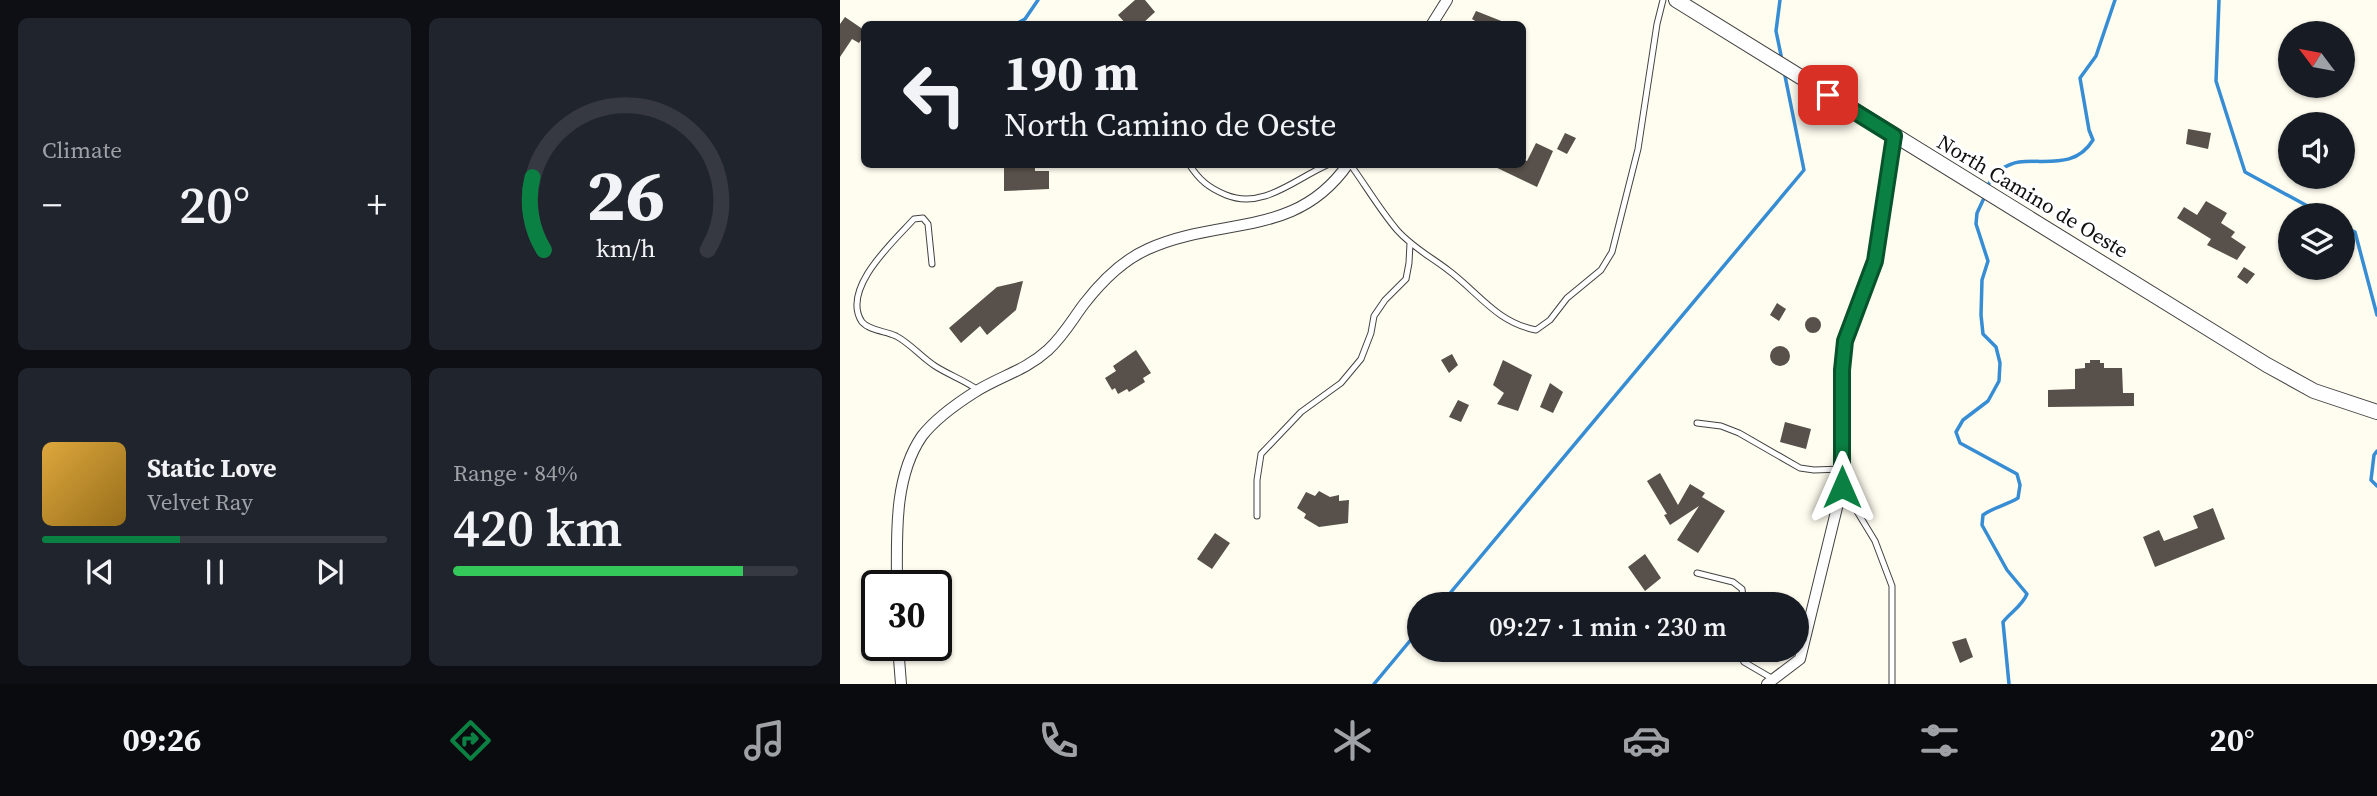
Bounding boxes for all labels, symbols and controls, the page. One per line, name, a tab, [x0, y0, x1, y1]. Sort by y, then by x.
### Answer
north arrow	[2278, 21, 2356, 98]
map controls	[2278, 21, 2355, 280]
text: 190 m	[1004, 39, 1139, 106]
icon: left	[889, 49, 980, 140]
pin	[1798, 65, 1858, 125]
icon: arrive	[1809, 76, 1847, 114]
text: North Camino de Oeste	[1004, 103, 1337, 147]
button: sound	[2278, 112, 2355, 189]
street label: North Camino de Oeste	[1932, 127, 2134, 265]
text: Climate	[42, 134, 122, 166]
text: 26	[586, 145, 665, 244]
text: 20°	[179, 169, 250, 240]
text: −	[42, 179, 62, 231]
text: +	[367, 179, 387, 231]
button: layers	[2278, 203, 2355, 280]
text: km/h	[596, 231, 655, 265]
text: Static Love	[147, 450, 276, 486]
position arrow	[1805, 450, 1879, 524]
text: Range · 84%	[453, 457, 578, 489]
text: Velvet Ray	[147, 486, 253, 518]
text: 420 km	[453, 492, 622, 563]
icon: previous	[81, 553, 119, 591]
icon: pause	[196, 553, 234, 591]
icon: next	[311, 553, 349, 591]
speed limit sign: 30	[861, 570, 952, 661]
text: 09:27 · 1 min · 230 m	[1489, 609, 1727, 645]
icon: directions	[446, 716, 495, 765]
icon: music	[740, 716, 789, 765]
icon: phone	[1034, 716, 1083, 765]
icon: climate	[1328, 716, 1377, 765]
icon: car	[1622, 716, 1671, 765]
icon: filters	[1915, 716, 1964, 765]
text: 09:26	[122, 718, 201, 762]
text: 20°	[2209, 718, 2255, 762]

